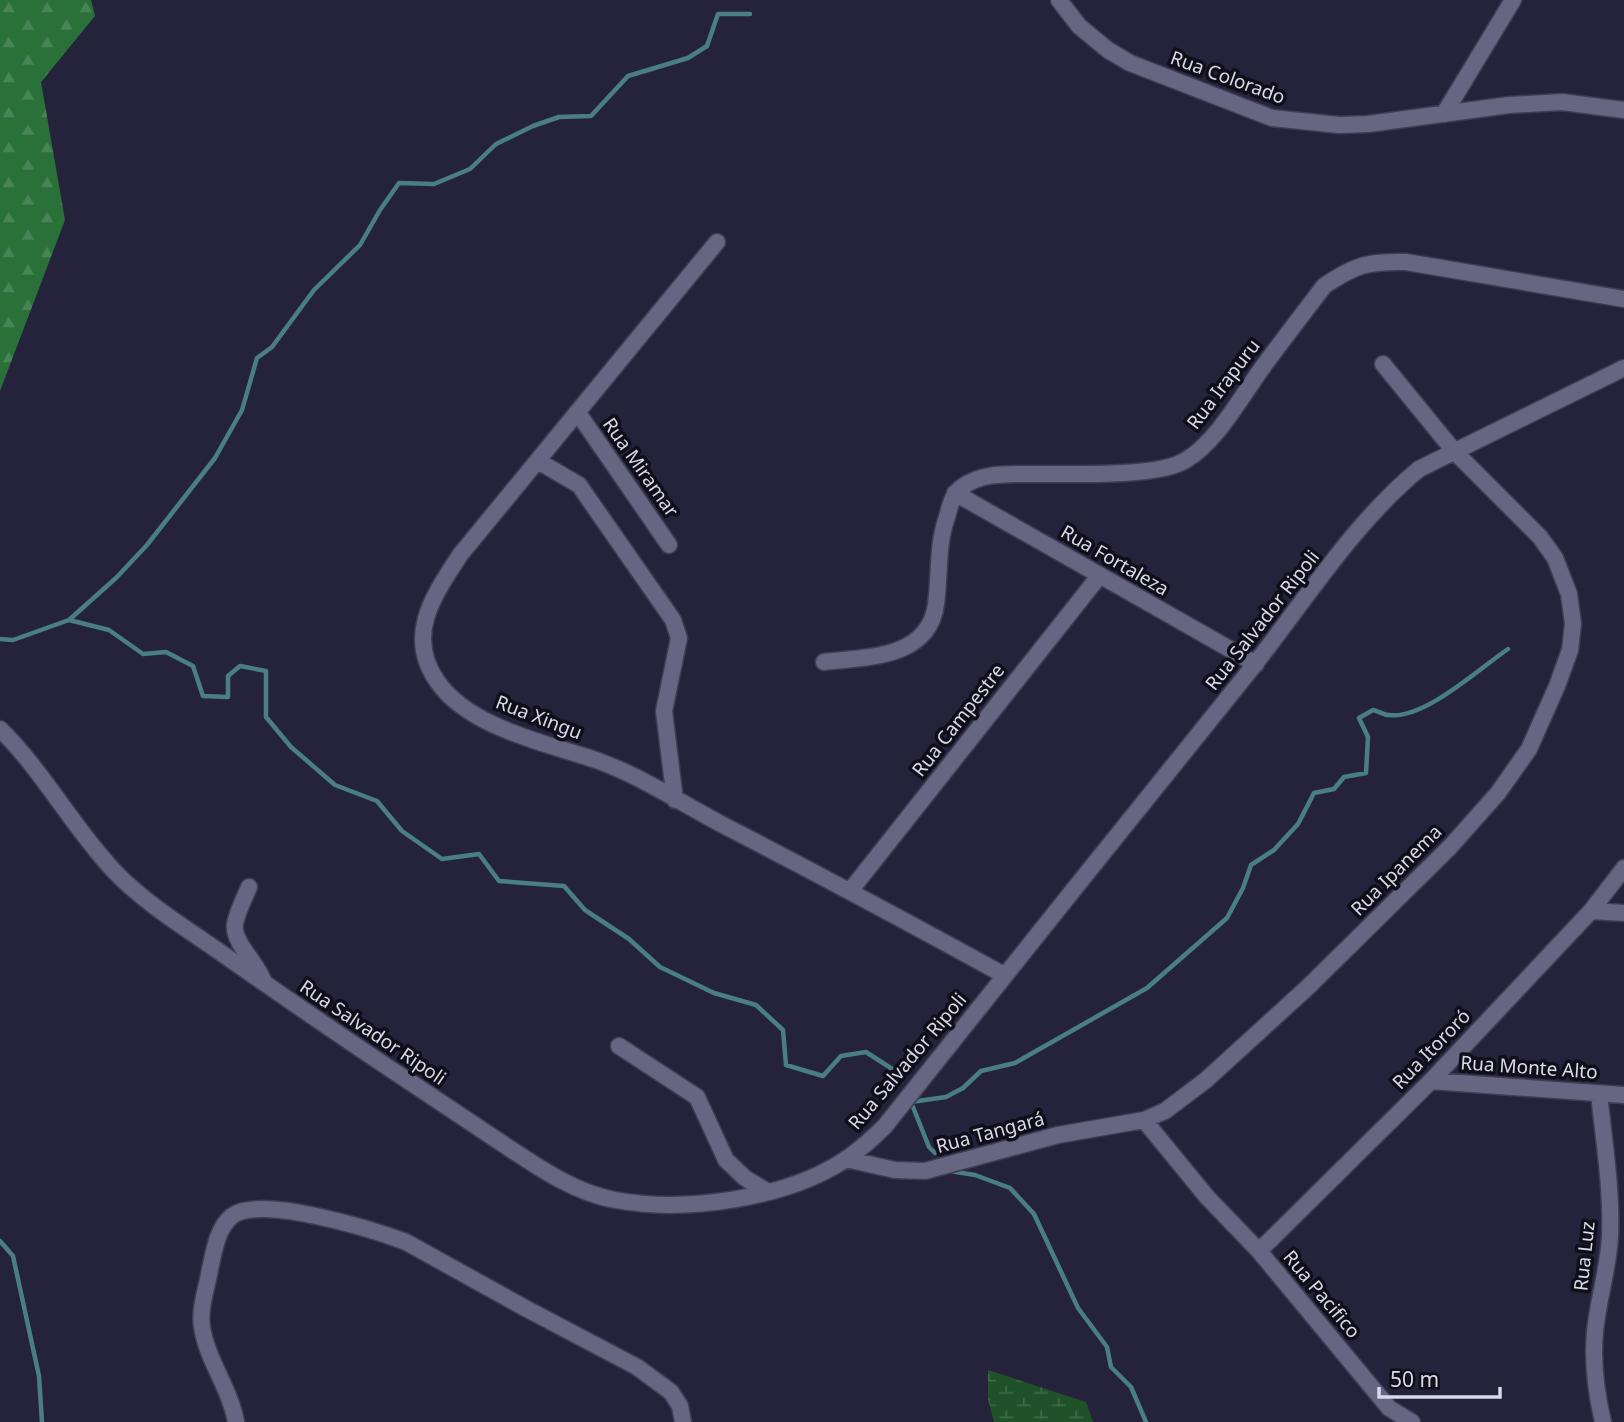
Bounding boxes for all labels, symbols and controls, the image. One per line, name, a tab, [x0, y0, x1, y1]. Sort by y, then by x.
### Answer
street label: Rua Colorado	[1167, 44, 1289, 110]
street label: Rua Irapuru	[1180, 334, 1266, 434]
street label: Rua Miramar	[597, 412, 685, 522]
street label: Rua Fortaleza	[1056, 519, 1174, 601]
street label: Rua Salvador Ripoli	[1199, 545, 1325, 695]
street label: Rua Campestre	[906, 658, 1010, 782]
street label: Rua Xingu	[492, 689, 586, 745]
street label: Rua Ipanema	[1345, 819, 1447, 921]
street label: Rua Salvador Ripoli	[295, 973, 451, 1091]
street label: Rua Salvador Ripoli	[842, 987, 972, 1135]
street label: Rua Itororó	[1386, 1003, 1476, 1095]
street label: Rua Monte Alto	[1459, 1049, 1599, 1085]
street label: Rua Tangará	[933, 1105, 1047, 1159]
street label: Rua Luz	[1567, 1220, 1601, 1292]
street label: Rua Pacifico	[1278, 1245, 1366, 1343]
scale bar	[1379, 1356, 1500, 1400]
text: 50 m	[1390, 1365, 1439, 1393]

